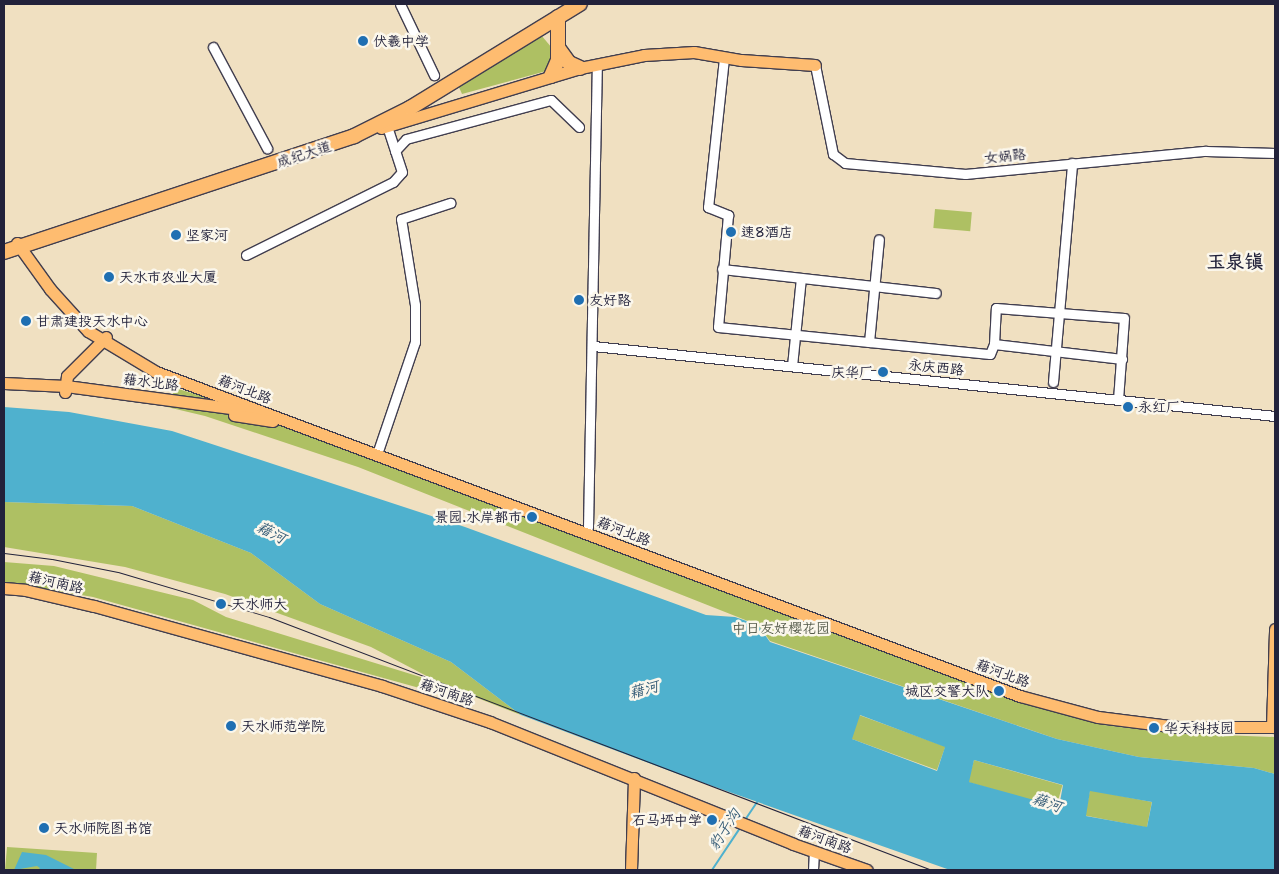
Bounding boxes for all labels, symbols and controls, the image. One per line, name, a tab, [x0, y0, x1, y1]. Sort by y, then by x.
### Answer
place label: 伏羲中学	[373, 33, 429, 49]
marker: 伏羲中学	[357, 35, 369, 47]
street label: 成纪大道	[275, 137, 333, 171]
street label: 女娲路	[983, 145, 1027, 167]
place label: 速8酒店	[741, 224, 793, 240]
marker: 速8酒店	[725, 226, 737, 238]
place label: 坚家河	[186, 227, 228, 243]
marker: 坚家河	[170, 229, 182, 241]
district label: 玉泉镇	[1207, 251, 1263, 273]
place label: 天水市农业大厦	[119, 269, 217, 285]
marker: 天水市农业大厦	[103, 271, 115, 283]
place label: 友好路	[589, 292, 631, 308]
marker: 友好路	[573, 294, 585, 306]
place label: 甘肃建投天水中心	[36, 313, 148, 329]
marker: 甘肃建投天水中心	[20, 315, 32, 327]
street label: 永庆西路	[907, 356, 965, 378]
place label: 庆华厂	[831, 364, 873, 380]
marker: 庆华厂	[877, 366, 889, 378]
street label: 藉水北路	[122, 370, 180, 394]
street label: 藉河北路	[216, 371, 274, 407]
place label: 永红厂	[1138, 399, 1180, 415]
marker: 永红厂	[1122, 401, 1134, 413]
place label: 景园.水岸都市	[434, 509, 522, 525]
marker: 景园.水岸都市	[526, 511, 538, 523]
street label: 藉河北路	[595, 513, 653, 549]
water label: 藉河	[254, 518, 288, 548]
street label: 藉河南路	[27, 568, 85, 596]
place label: 天水师大	[231, 596, 287, 612]
marker: 天水师大	[215, 598, 227, 610]
park label: 中日友好樱花园	[732, 620, 830, 636]
street label: 藉河北路	[974, 656, 1032, 690]
street label: 藉河南路	[418, 675, 476, 709]
water label: 藉河	[627, 678, 661, 702]
place label: 城区交警大队	[905, 683, 989, 699]
marker: 城区交警大队	[993, 685, 1005, 697]
place label: 天水师范学院	[241, 718, 325, 734]
marker: 天水师范学院	[225, 720, 237, 732]
place label: 华天科技园	[1164, 720, 1234, 736]
marker: 华天科技园	[1148, 722, 1160, 734]
water label: 藉河	[1030, 790, 1064, 816]
water label: 豹子沟	[705, 806, 745, 854]
place label: 石马坪中学	[632, 812, 702, 828]
marker: 石马坪中学	[706, 814, 718, 826]
place label: 天水师院图书馆	[54, 820, 152, 836]
marker: 天水师院图书馆	[38, 822, 50, 834]
street label: 藉河南路	[796, 822, 854, 856]

